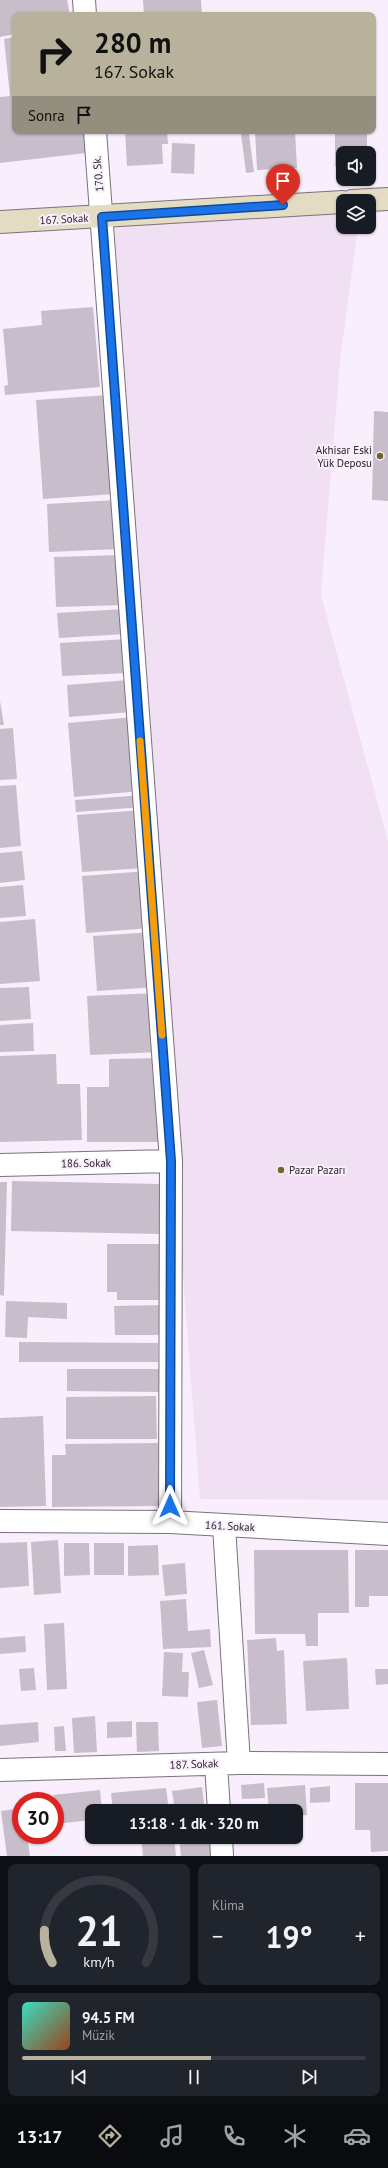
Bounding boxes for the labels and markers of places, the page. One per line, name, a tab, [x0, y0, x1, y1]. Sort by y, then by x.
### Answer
pin	[266, 164, 300, 205]
place label: Akhisar Eski Yük Deposu	[316, 443, 372, 470]
marker: Akhisar Eski Yük Deposu	[375, 451, 385, 461]
place label: Pazar Pazarı	[289, 1163, 346, 1177]
marker: Pazar Pazarı	[276, 1165, 286, 1175]

